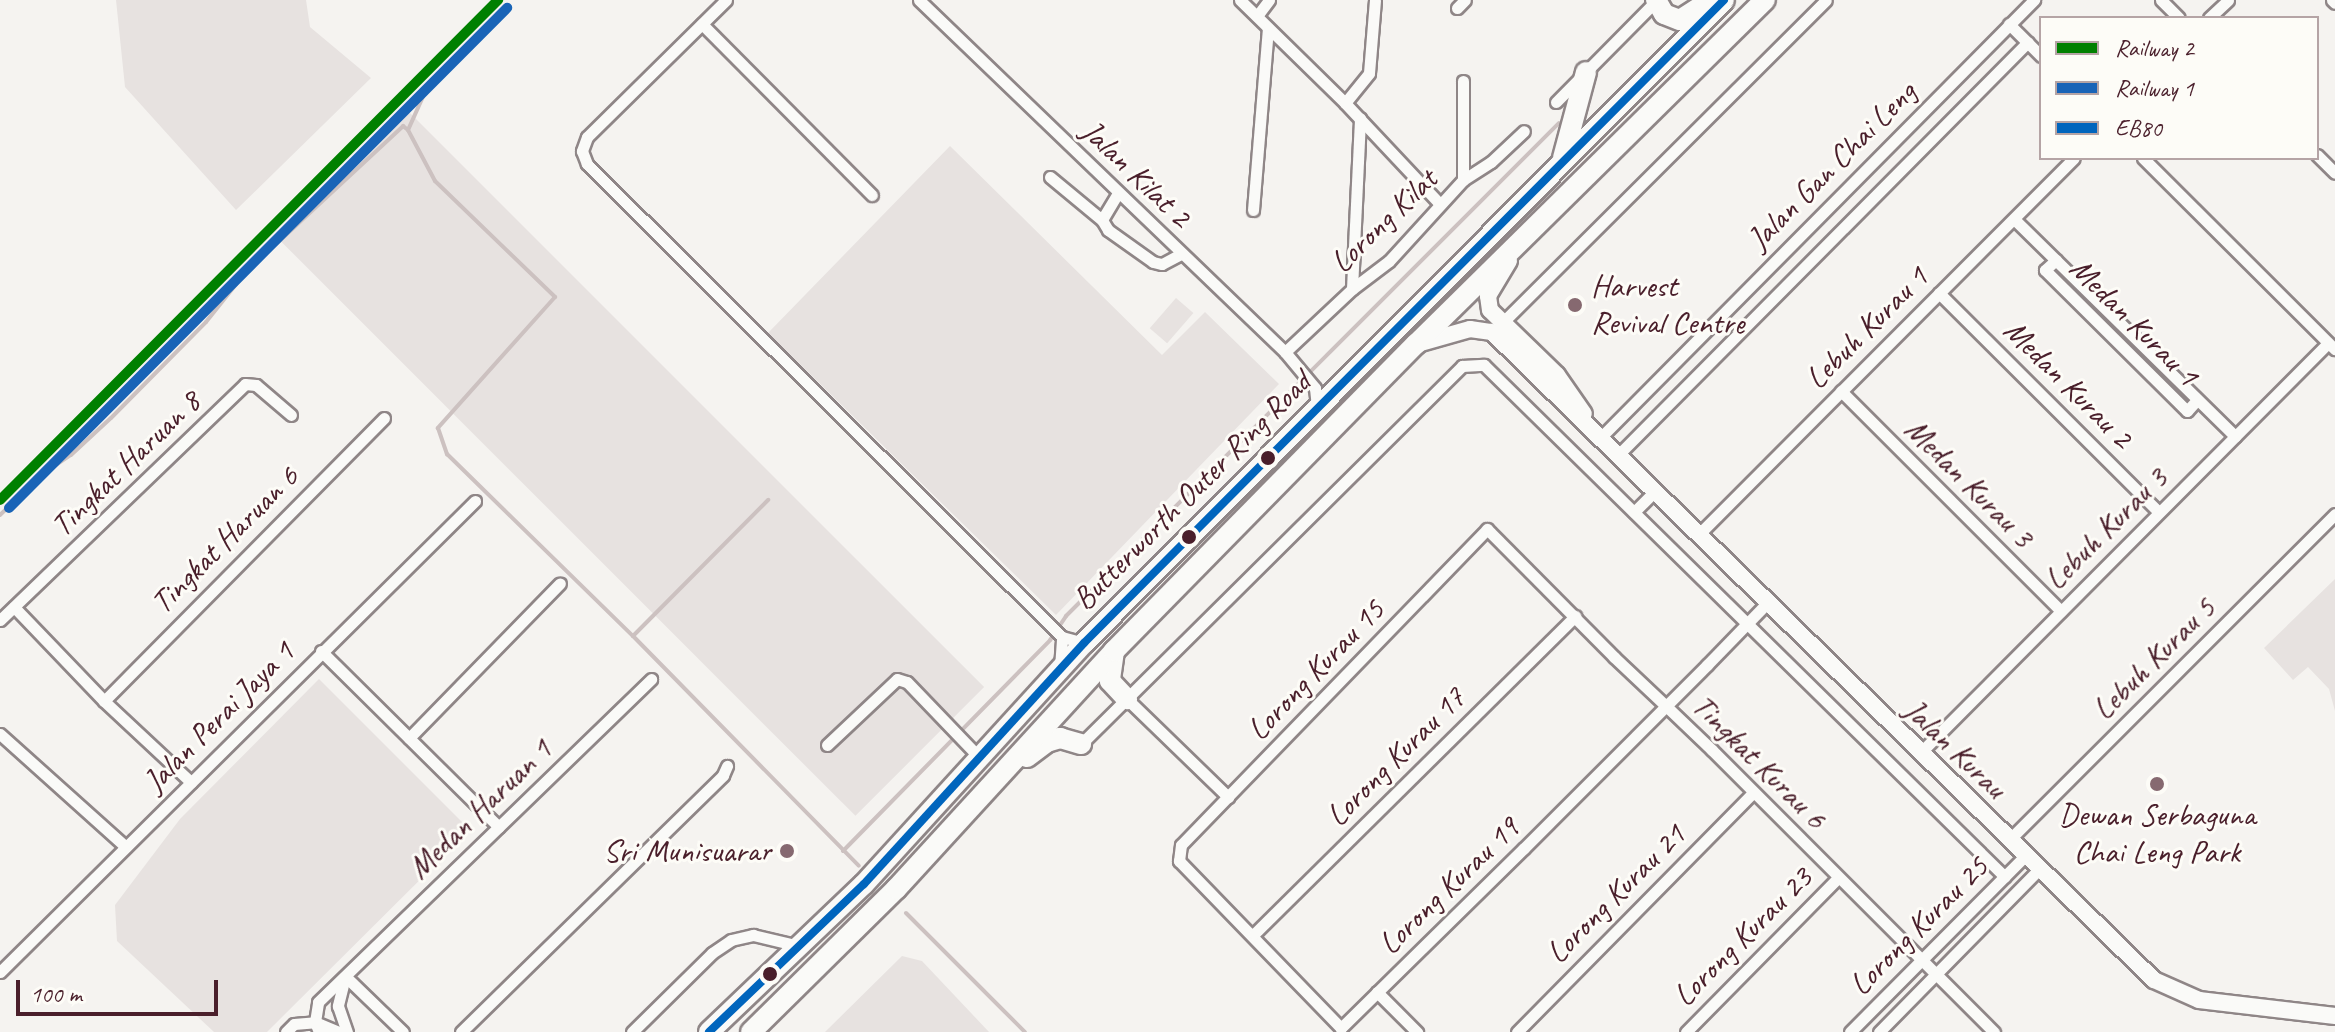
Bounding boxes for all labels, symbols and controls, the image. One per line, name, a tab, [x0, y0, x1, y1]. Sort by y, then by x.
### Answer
legend	[2039, 16, 2319, 160]
text: Railway 2	[2115, 33, 2194, 63]
text: Railway 1	[2115, 73, 2194, 103]
street label: Jalan Gan Chai Leng	[1740, 74, 1924, 258]
street label: Jalan Kilat 2	[1073, 113, 1199, 235]
text: EB80	[2115, 113, 2162, 143]
street label: Lorong Kilat	[1323, 161, 1445, 281]
street label: Medan Kurau 1	[2062, 250, 2206, 394]
street label: Lebuh Kurau 1	[1798, 259, 1936, 397]
place label: Harvest Revival Centre	[1591, 268, 1744, 343]
marker: Harvest Revival Centre	[1566, 296, 1584, 314]
street label: Medan Kurau 2	[1996, 312, 2140, 456]
street label: Butterworth Outer Ring Road	[1064, 363, 1320, 619]
street label: Tingkat Haruan 8	[43, 383, 209, 545]
street label: Medan Kurau 3	[1897, 411, 2041, 555]
unlabelled marker	[1260, 450, 1276, 466]
street label: Tingkat Haruan 6	[143, 458, 307, 622]
street label: Lebuh Kurau 3	[2037, 460, 2175, 598]
unlabelled marker	[1181, 529, 1197, 545]
street label: Lebuh Kurau 5	[2085, 590, 2223, 728]
street label: Lorong Kurau 15	[1240, 592, 1392, 748]
street label: Jalan Perai Jaya 1	[136, 634, 302, 800]
street label: Lorong Kurau 17	[1319, 680, 1473, 834]
street label: Tingkat Kurau 6	[1684, 687, 1834, 837]
street label: Jalan Kurau	[1896, 691, 2014, 807]
street label: Medan Haruan 1	[400, 731, 560, 887]
marker: Dewan Serbaguna Chai Leng Park	[2148, 775, 2166, 793]
place label: Dewan Serbaguna Chai Leng Park	[2059, 797, 2255, 872]
street label: Lorong Kurau 19	[1371, 810, 1527, 962]
street label: Lorong Kurau 21	[1539, 817, 1693, 971]
place label: Sri Munisuarar	[603, 832, 771, 870]
marker: Sri Munisuarar	[778, 842, 796, 860]
street label: Lorong Kurau 25	[1842, 849, 1996, 1003]
street label: Lorong Kurau 23	[1666, 860, 1820, 1014]
scale bar	[20, 964, 222, 1014]
unlabelled marker	[762, 966, 778, 982]
text: 100 m	[30, 979, 82, 1009]

